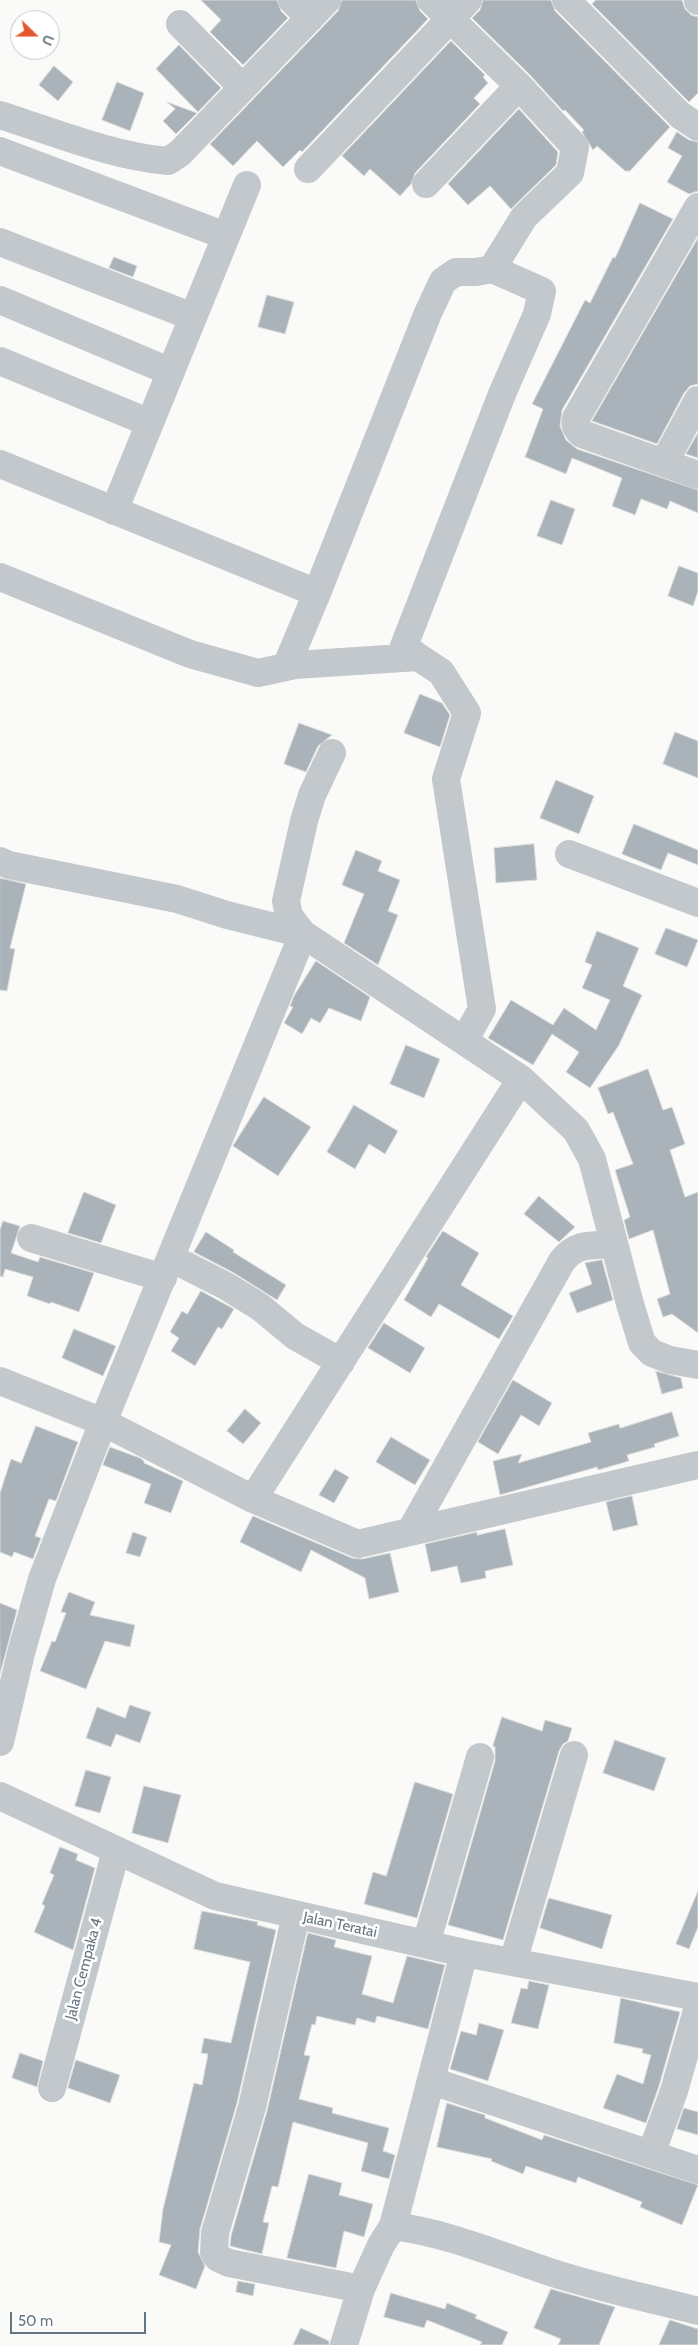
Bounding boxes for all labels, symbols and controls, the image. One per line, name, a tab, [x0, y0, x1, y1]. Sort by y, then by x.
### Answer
north arrow	[10, 10, 60, 60]
text: U	[38, 32, 58, 48]
street label: Jalan Teratai	[301, 1908, 379, 1942]
street label: Jalan Cempaka 4	[62, 1916, 106, 2022]
scale bar	[12, 2302, 149, 2334]
text: 50 m	[18, 2312, 53, 2330]

